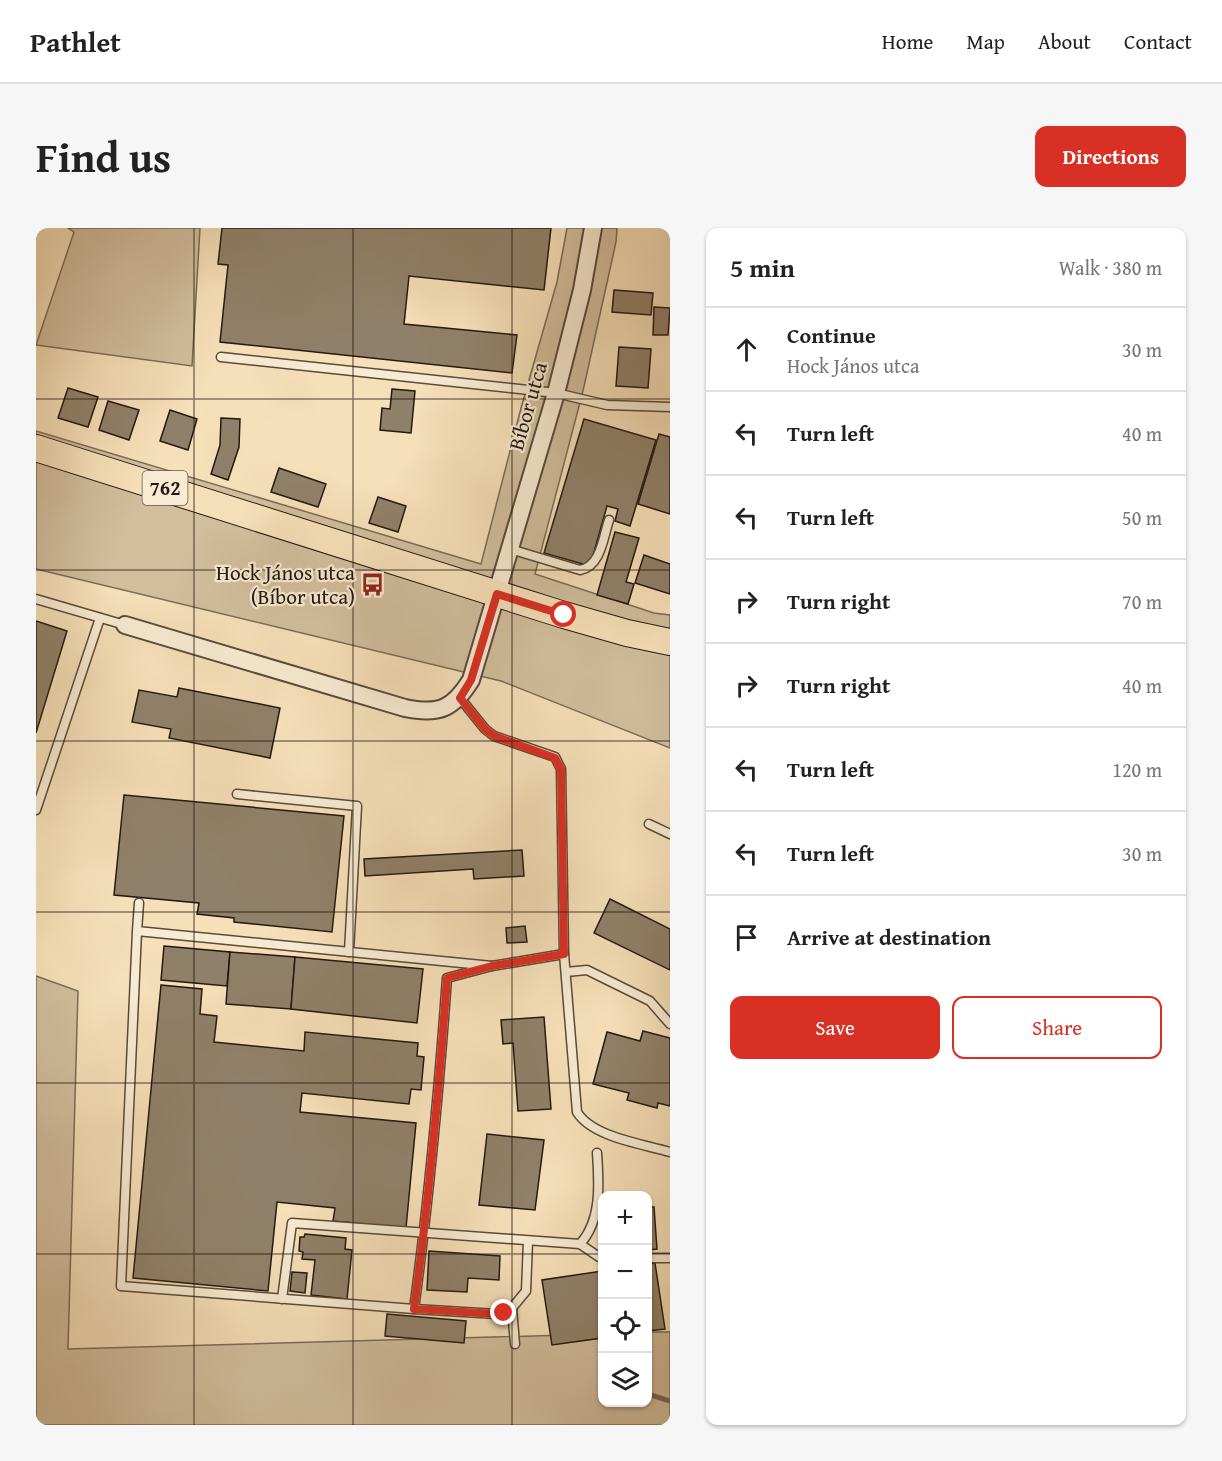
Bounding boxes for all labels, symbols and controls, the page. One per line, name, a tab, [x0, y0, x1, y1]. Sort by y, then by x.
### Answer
text: Pathlet	[30, 21, 121, 62]
text: Home	[882, 26, 933, 57]
text: Map	[966, 26, 1005, 57]
text: About	[1038, 26, 1091, 57]
text: Contact	[1124, 26, 1192, 57]
text: Find us	[36, 126, 171, 187]
button: Directions	[1035, 126, 1186, 187]
text: 5 min	[730, 248, 795, 287]
text: Walk · 380 m	[1059, 253, 1162, 282]
text: Continue	[787, 319, 876, 351]
icon: ahead	[730, 333, 763, 366]
text: 30 m	[1122, 335, 1162, 364]
text: Hock János utca	[787, 351, 919, 380]
street label: Bíbor utca	[500, 358, 555, 454]
icon: left	[730, 417, 763, 450]
text: Turn left	[787, 417, 874, 449]
text: 40 m	[1122, 419, 1162, 448]
road number: 762	[142, 471, 188, 505]
icon: left	[730, 501, 763, 534]
text: Turn left	[787, 501, 874, 533]
text: 50 m	[1122, 503, 1162, 532]
place label: Hock János utca (Bíbor utca)	[216, 557, 355, 612]
bus stop icon: Hock János utca (Bíbor utca)	[360, 572, 386, 598]
icon: right	[730, 585, 763, 618]
text: Turn right	[787, 585, 890, 617]
text: 70 m	[1122, 587, 1162, 616]
route start	[550, 601, 576, 627]
icon: right	[730, 669, 763, 702]
text: Turn right	[787, 669, 890, 701]
text: 40 m	[1122, 671, 1162, 700]
icon: left	[730, 753, 763, 786]
text: Turn left	[787, 753, 874, 785]
text: 120 m	[1112, 755, 1162, 784]
icon: left	[730, 837, 763, 870]
text: Turn left	[787, 837, 874, 869]
text: 30 m	[1122, 839, 1162, 868]
icon: arrive	[730, 921, 763, 954]
text: Arrive at destination	[787, 921, 991, 953]
button: Save	[730, 996, 940, 1059]
button: Share	[952, 996, 1162, 1059]
map controls	[598, 1191, 652, 1407]
button: +	[598, 1191, 652, 1245]
button: −	[598, 1245, 652, 1299]
route end	[490, 1299, 516, 1325]
button: locate	[598, 1299, 652, 1353]
button: layers	[598, 1353, 652, 1407]

